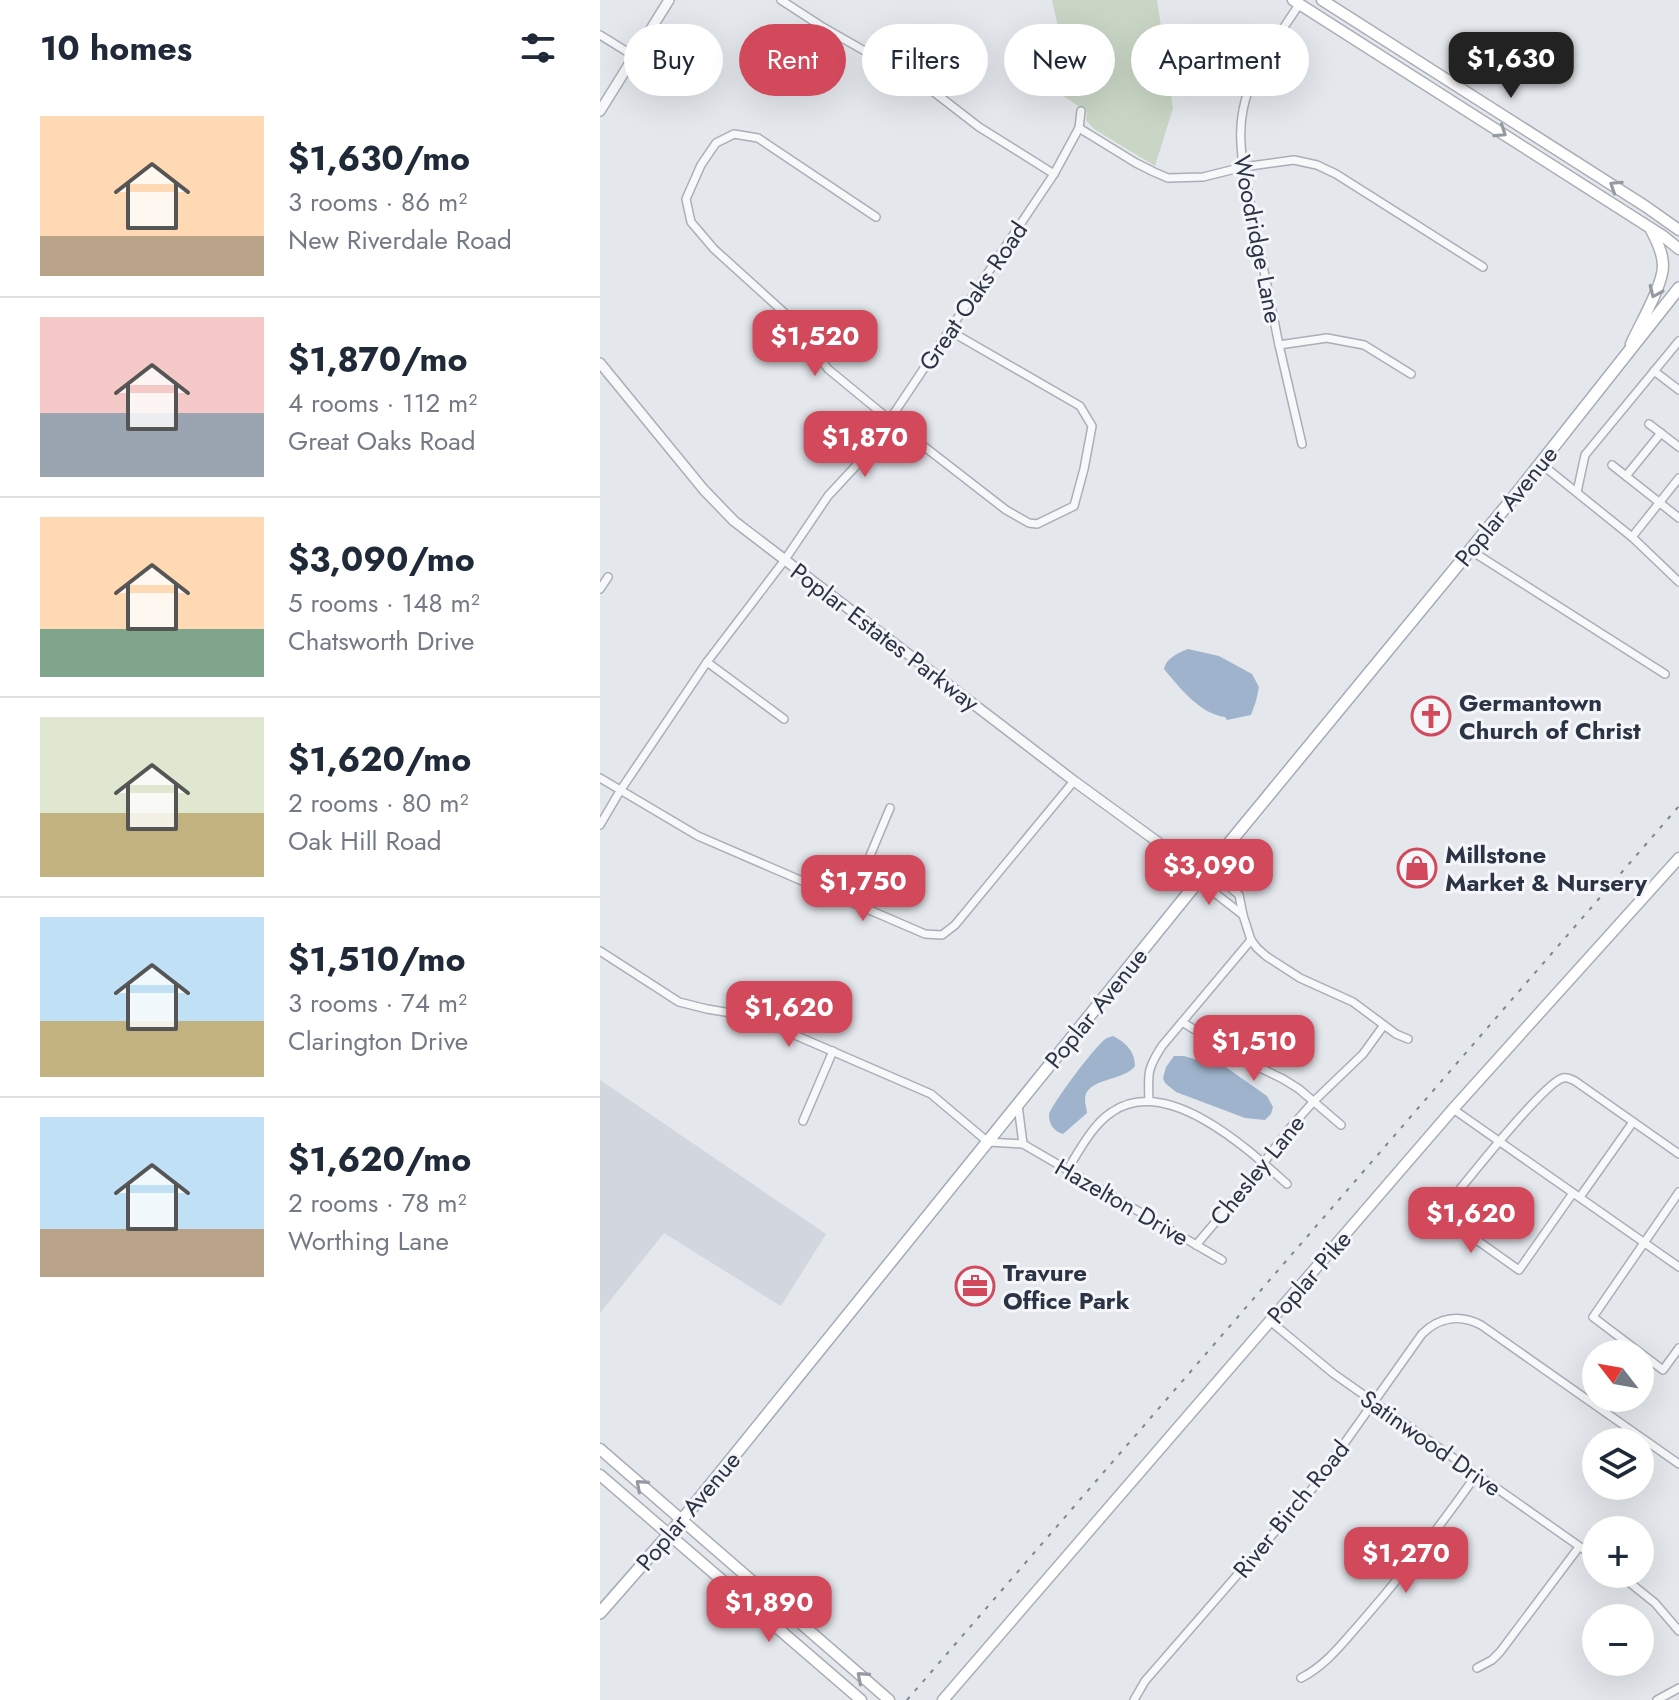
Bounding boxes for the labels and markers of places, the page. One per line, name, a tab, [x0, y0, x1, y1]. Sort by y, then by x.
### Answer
pin: $1,630	[1446, 32, 1576, 100]
pin: $1,520	[750, 310, 880, 378]
pin: $1,870	[800, 411, 930, 479]
place label: Germantown Church of Christ	[1459, 685, 1641, 748]
church icon: Germantown Church of Christ	[1410, 695, 1452, 737]
place label: Millstone Market & Nursery	[1445, 837, 1648, 900]
pin: $3,090	[1144, 839, 1274, 907]
shop icon: Millstone Market & Nursery	[1396, 847, 1438, 889]
pin: $1,750	[798, 855, 928, 923]
pin: $1,620	[724, 981, 854, 1049]
pin: $1,510	[1189, 1015, 1319, 1083]
pin: $1,620	[1406, 1187, 1536, 1255]
place label: Travure Office Park	[1003, 1255, 1130, 1318]
office icon: Travure Office Park	[954, 1265, 996, 1307]
pin: $1,270	[1341, 1527, 1471, 1595]
pin: $1,890	[704, 1576, 834, 1644]

